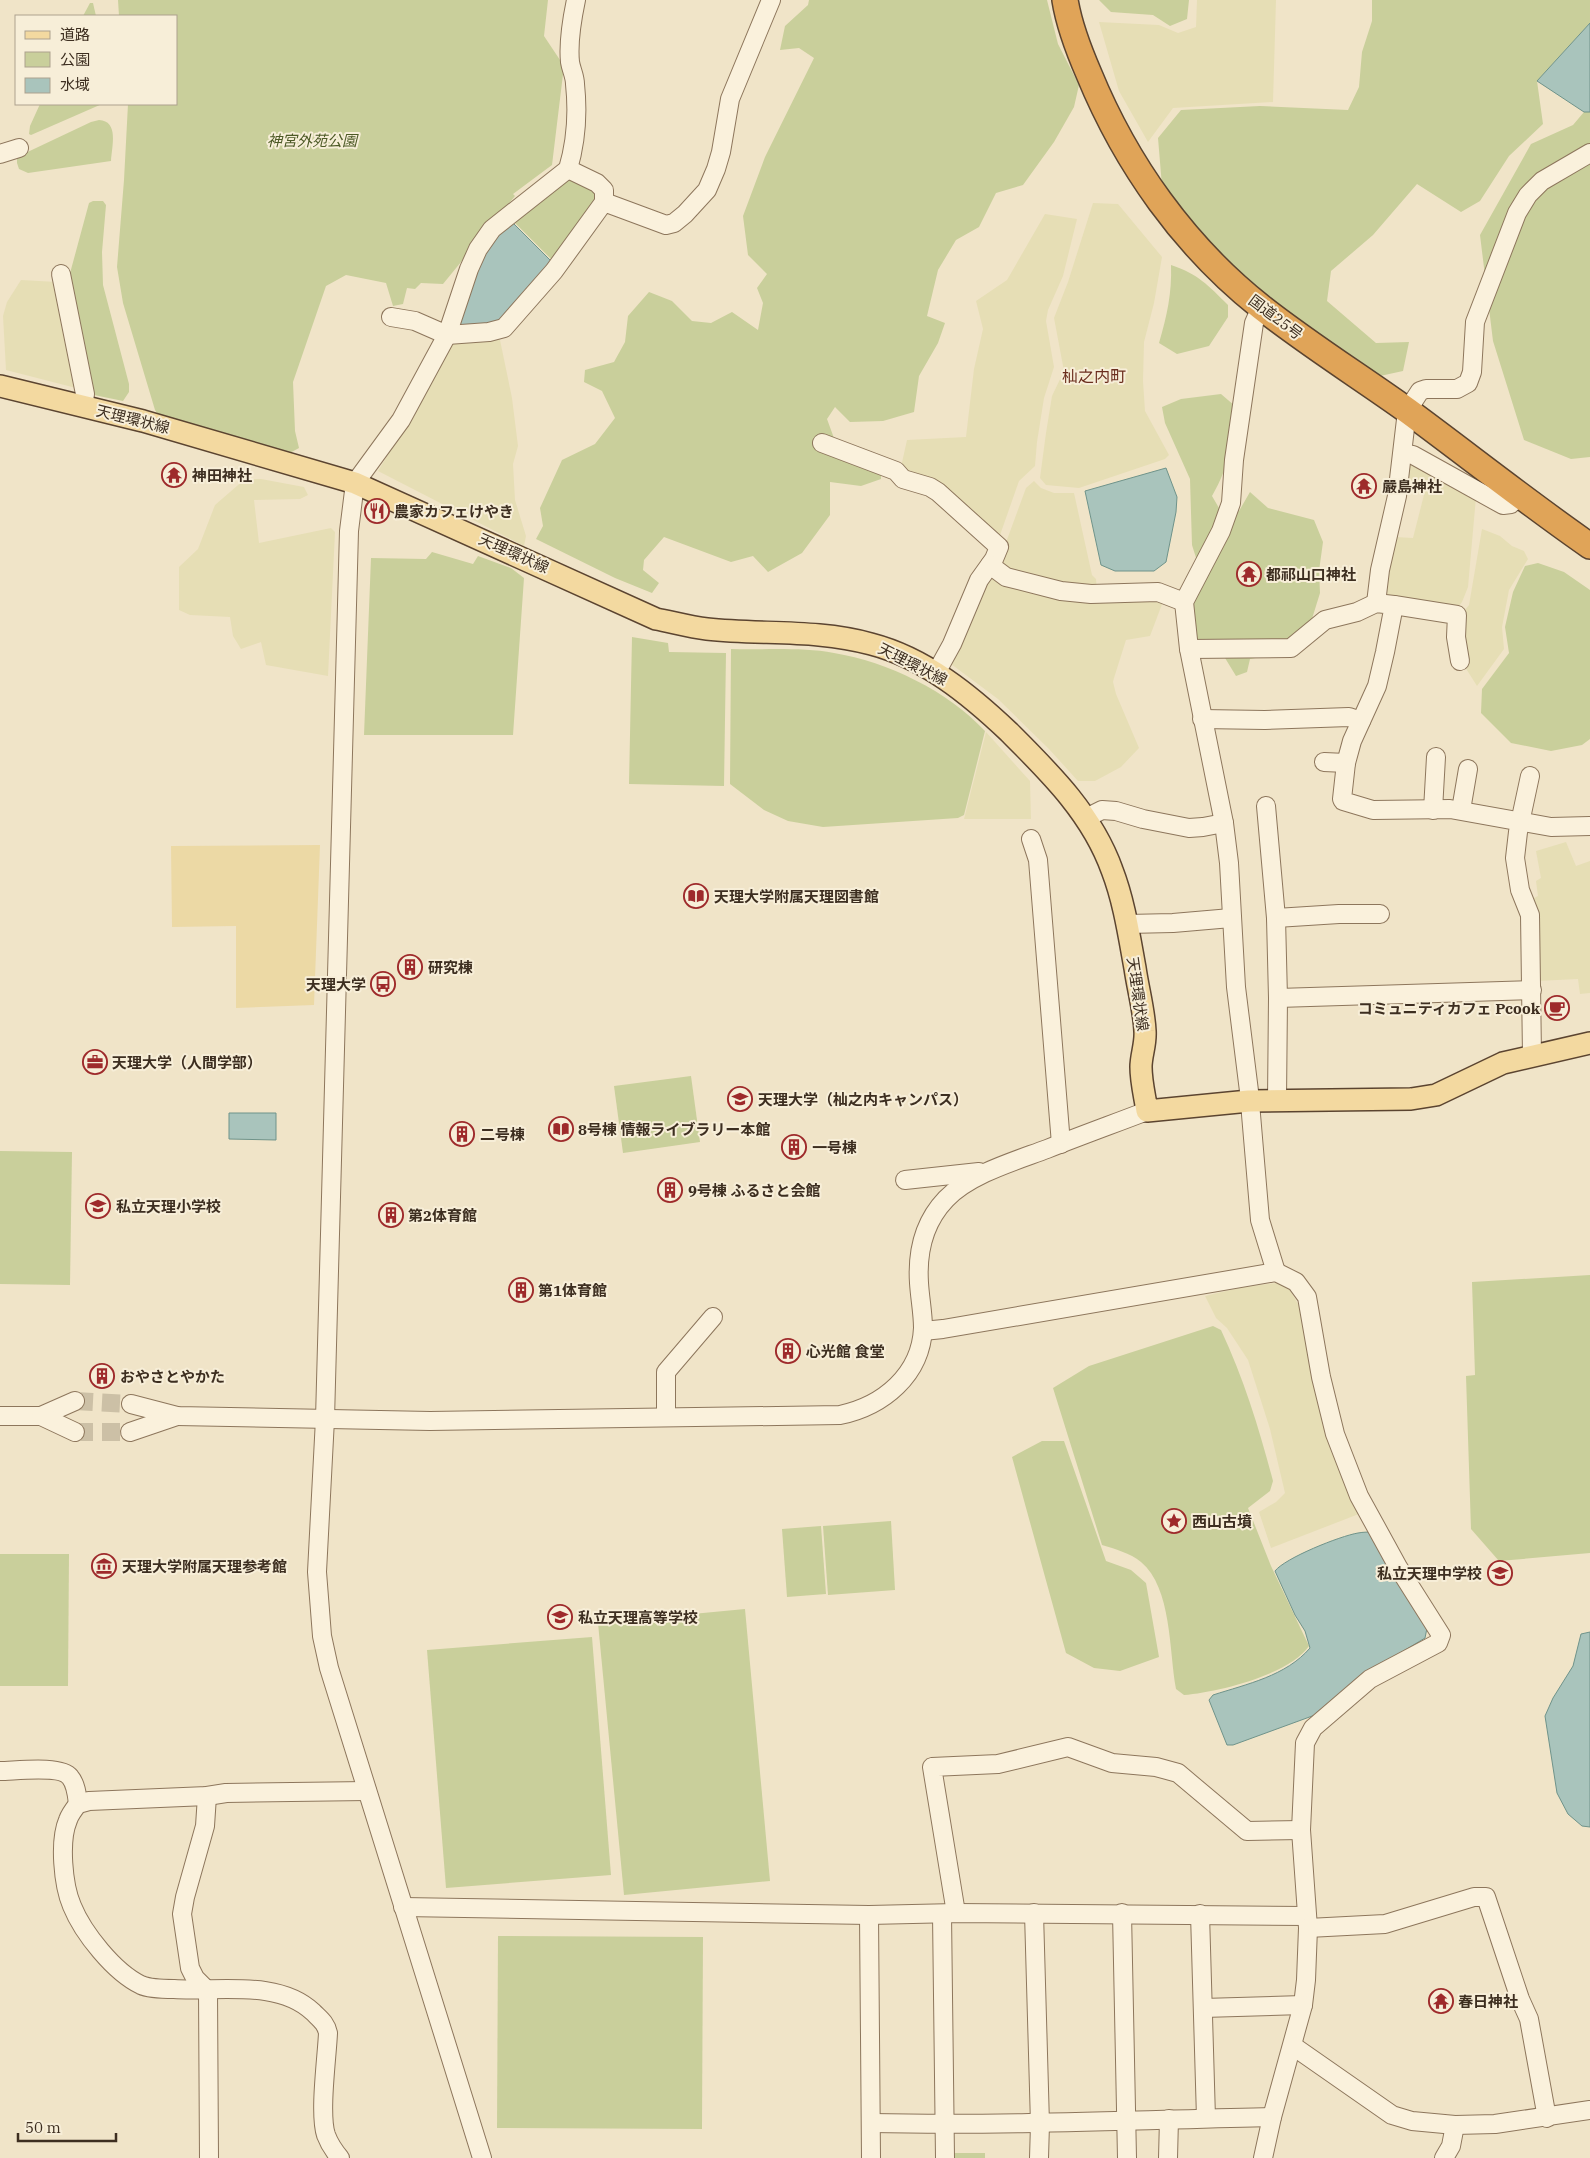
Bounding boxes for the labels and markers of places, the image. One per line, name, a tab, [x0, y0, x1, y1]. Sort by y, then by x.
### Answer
temple icon: 神田神社	[161, 462, 187, 488]
place label: 神田神社	[191, 466, 252, 485]
temple icon: 嚴島神社	[1351, 473, 1377, 499]
place label: 嚴島神社	[1382, 477, 1442, 496]
restaurant icon: 農家カフェけやき	[364, 498, 390, 524]
place label: 農家カフェけやき	[394, 502, 514, 521]
temple icon: 都祁山口神社	[1236, 561, 1262, 587]
place label: 都祁山口神社	[1266, 565, 1356, 584]
library icon: 天理大学附属天理図書館	[683, 883, 709, 909]
place label: 天理大学附属天理図書館	[714, 887, 879, 906]
building icon: 研究棟	[397, 954, 423, 980]
place label: 研究棟	[428, 958, 473, 977]
bus stop icon: 天理大学	[370, 971, 396, 997]
place label: 天理大学	[306, 975, 366, 994]
cafe icon: コミュニティカフェ Pcook	[1544, 995, 1570, 1021]
place label: コミュニティカフェ Pcook	[1358, 999, 1541, 1018]
office icon: 天理大学（人間学部）	[82, 1049, 108, 1075]
place label: 天理大学（人間学部）	[112, 1053, 262, 1072]
school or university icon: 天理大学（杣之内キャンパス）	[727, 1086, 753, 1112]
place label: 天理大学（杣之内キャンパス）	[758, 1090, 968, 1109]
library icon: 8号棟 情報ライブラリー本館	[548, 1116, 574, 1142]
place label: 8号棟 情報ライブラリー本館	[578, 1120, 770, 1139]
building icon: 二号棟	[449, 1121, 475, 1147]
place label: 二号棟	[480, 1125, 525, 1144]
building icon: 一号棟	[781, 1134, 807, 1160]
place label: 一号棟	[812, 1138, 857, 1157]
building icon: 9号棟 ふるさと会館	[657, 1177, 683, 1203]
place label: 9号棟 ふるさと会館	[688, 1181, 820, 1200]
school or university icon: 私立天理小学校	[85, 1193, 111, 1219]
place label: 私立天理小学校	[116, 1197, 221, 1216]
building icon: 第2体育館	[378, 1202, 404, 1228]
place label: 第2体育館	[408, 1206, 477, 1225]
building icon: 第1体育館	[508, 1277, 534, 1303]
place label: 第1体育館	[538, 1281, 607, 1300]
building icon: 心光館 食堂	[775, 1338, 801, 1364]
place label: 心光館 食堂	[806, 1342, 884, 1361]
building icon: おやさとやかた	[89, 1363, 115, 1389]
place label: おやさとやかた	[120, 1367, 225, 1386]
place icon: 西山古墳	[1161, 1508, 1187, 1534]
place label: 西山古墳	[1192, 1512, 1252, 1531]
museum icon: 天理大学附属天理参考館	[91, 1553, 117, 1579]
place label: 天理大学附属天理参考館	[122, 1557, 287, 1576]
school or university icon: 私立天理中学校	[1487, 1560, 1513, 1586]
place label: 私立天理中学校	[1377, 1564, 1482, 1583]
school or university icon: 私立天理高等学校	[547, 1604, 573, 1630]
place label: 私立天理高等学校	[578, 1608, 698, 1627]
temple icon: 春日神社	[1428, 1988, 1454, 2014]
place label: 春日神社	[1458, 1992, 1518, 2011]

